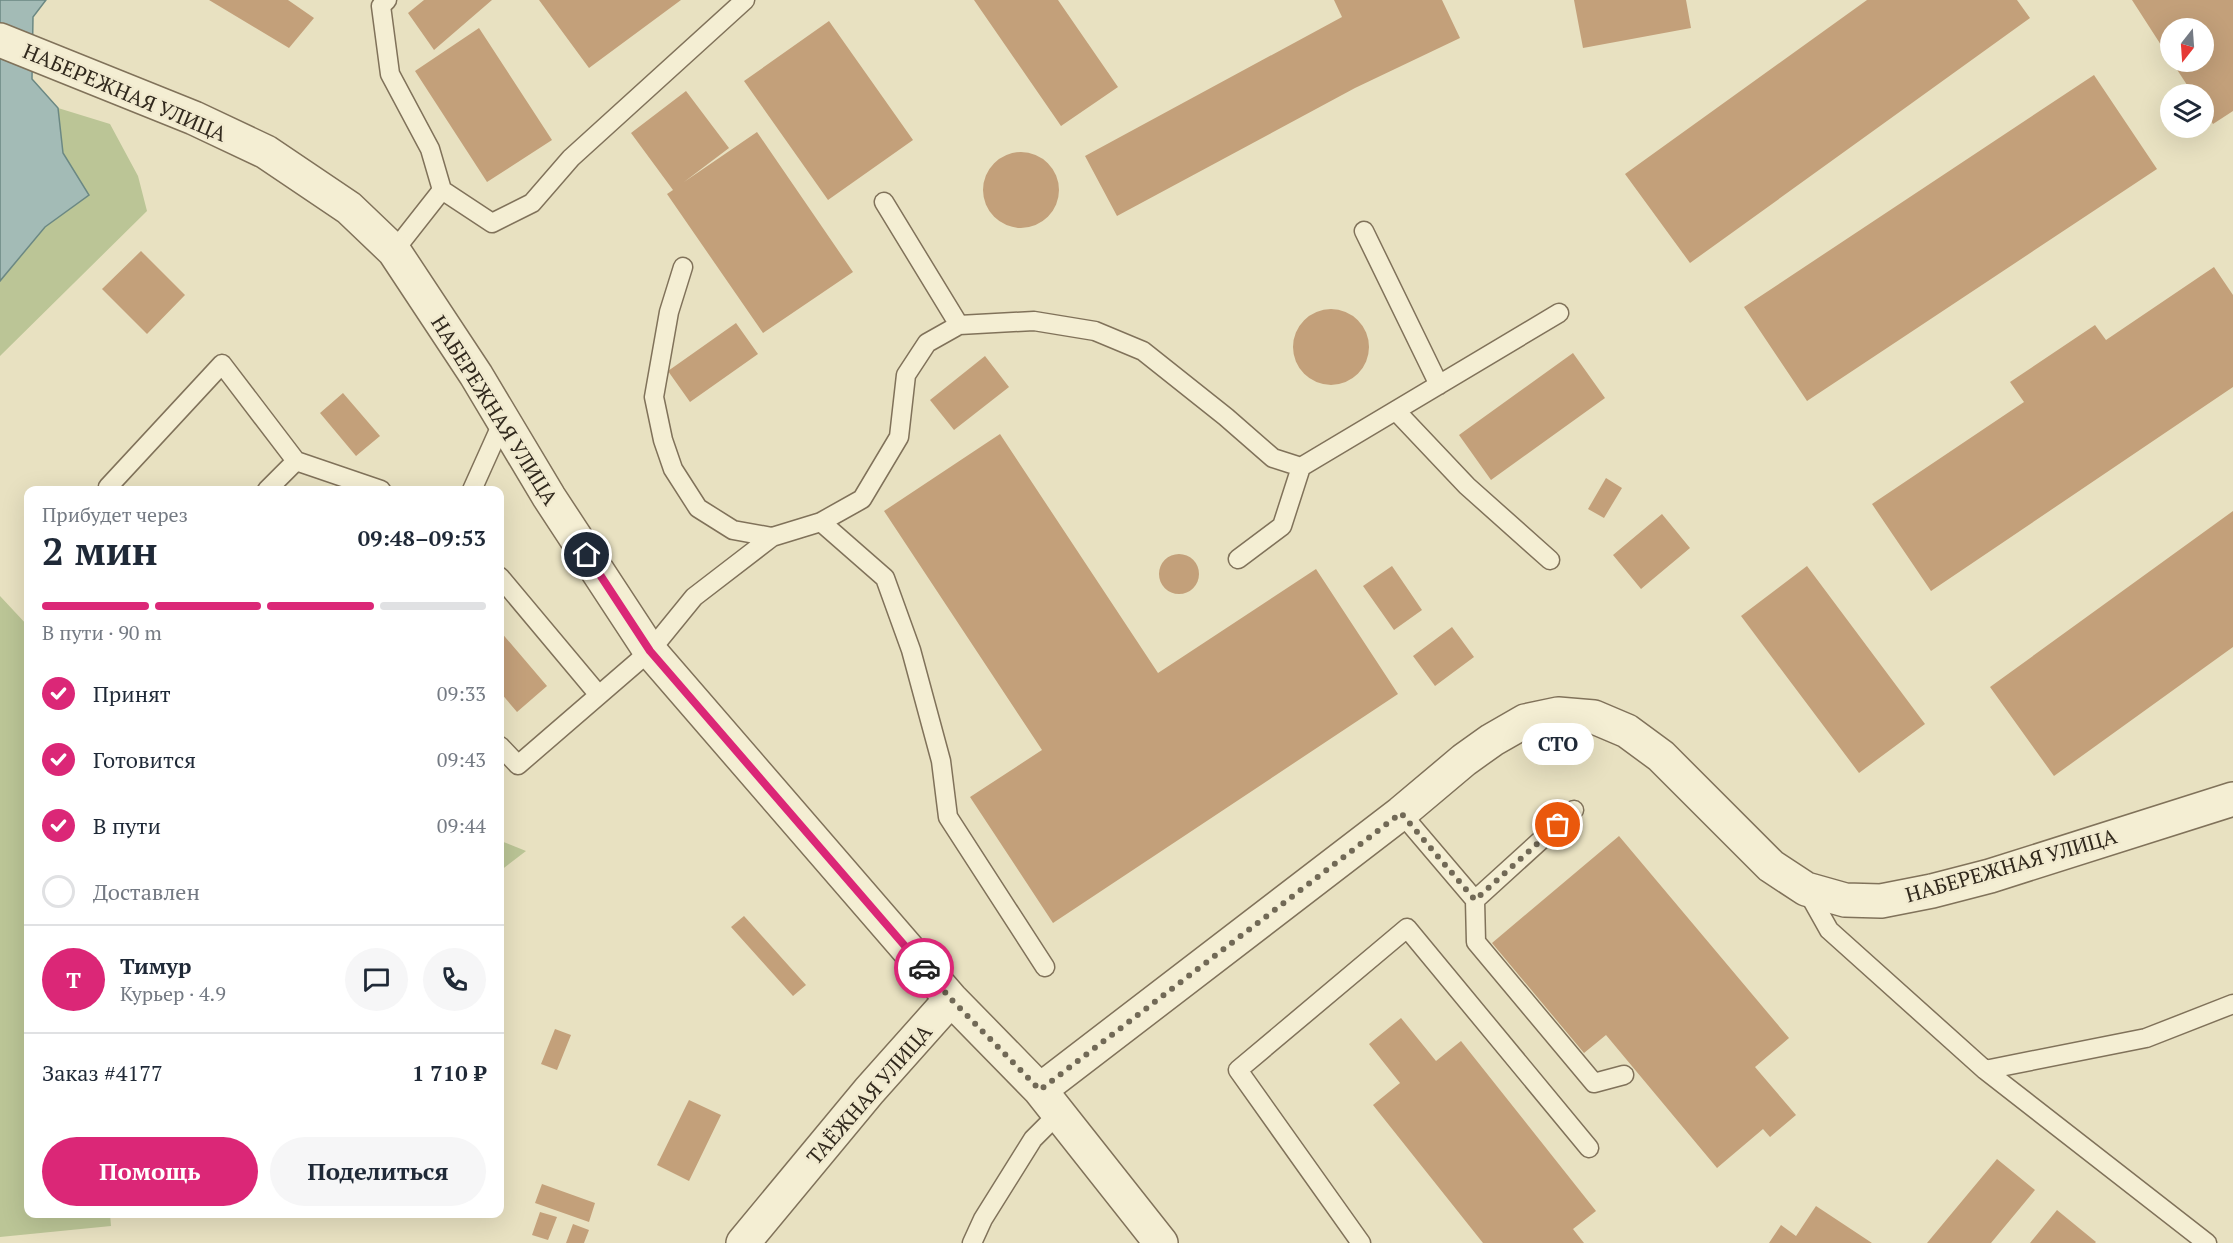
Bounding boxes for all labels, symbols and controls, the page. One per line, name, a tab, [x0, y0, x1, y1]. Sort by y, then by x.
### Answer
north arrow	[2160, 18, 2214, 72]
map controls	[2160, 18, 2214, 138]
street label: НАБЕРЕЖНАЯ УЛИЦА	[19, 36, 232, 148]
button: layers	[2160, 84, 2214, 138]
street label: НАБЕРЕЖНАЯ УЛИЦА	[425, 310, 565, 511]
text: Прибудет через	[42, 501, 188, 528]
text: 09:48–09:53	[358, 523, 486, 552]
text: 2 мин	[42, 524, 158, 576]
pin	[561, 529, 612, 580]
icon: home	[570, 538, 603, 571]
text: В пути · 90 m	[42, 619, 162, 646]
icon: check	[42, 677, 75, 710]
text: Принят	[93, 679, 171, 708]
text: 09:33	[437, 680, 486, 707]
callout: СТО	[1522, 723, 1594, 765]
text: СТО	[1538, 730, 1578, 757]
icon: check	[42, 743, 75, 776]
text: Готовится	[93, 745, 196, 774]
text: 09:43	[437, 746, 486, 773]
pin	[1532, 799, 1583, 850]
icon: bag	[1541, 808, 1574, 841]
icon: check	[42, 809, 75, 842]
text: В пути	[93, 811, 161, 840]
text: 09:44	[437, 812, 486, 839]
street label: НАБЕРЕЖНАЯ УЛИЦА	[1902, 821, 2121, 909]
text: Доставлен	[93, 877, 200, 906]
courier	[894, 938, 954, 998]
button: chat	[345, 948, 408, 1011]
button: phone	[423, 948, 486, 1011]
text: Тимур	[120, 951, 191, 980]
icon: car	[908, 952, 941, 985]
text: Т	[66, 965, 81, 994]
text: Курьер · 4.9	[120, 980, 226, 1007]
street label: ТАЁЖНАЯ УЛИЦА	[800, 1017, 938, 1170]
text: Заказ #4177	[42, 1058, 163, 1087]
text: 1 710 ₽	[412, 1058, 486, 1087]
button: Помощь	[42, 1137, 258, 1206]
button: Поделиться	[270, 1137, 486, 1206]

